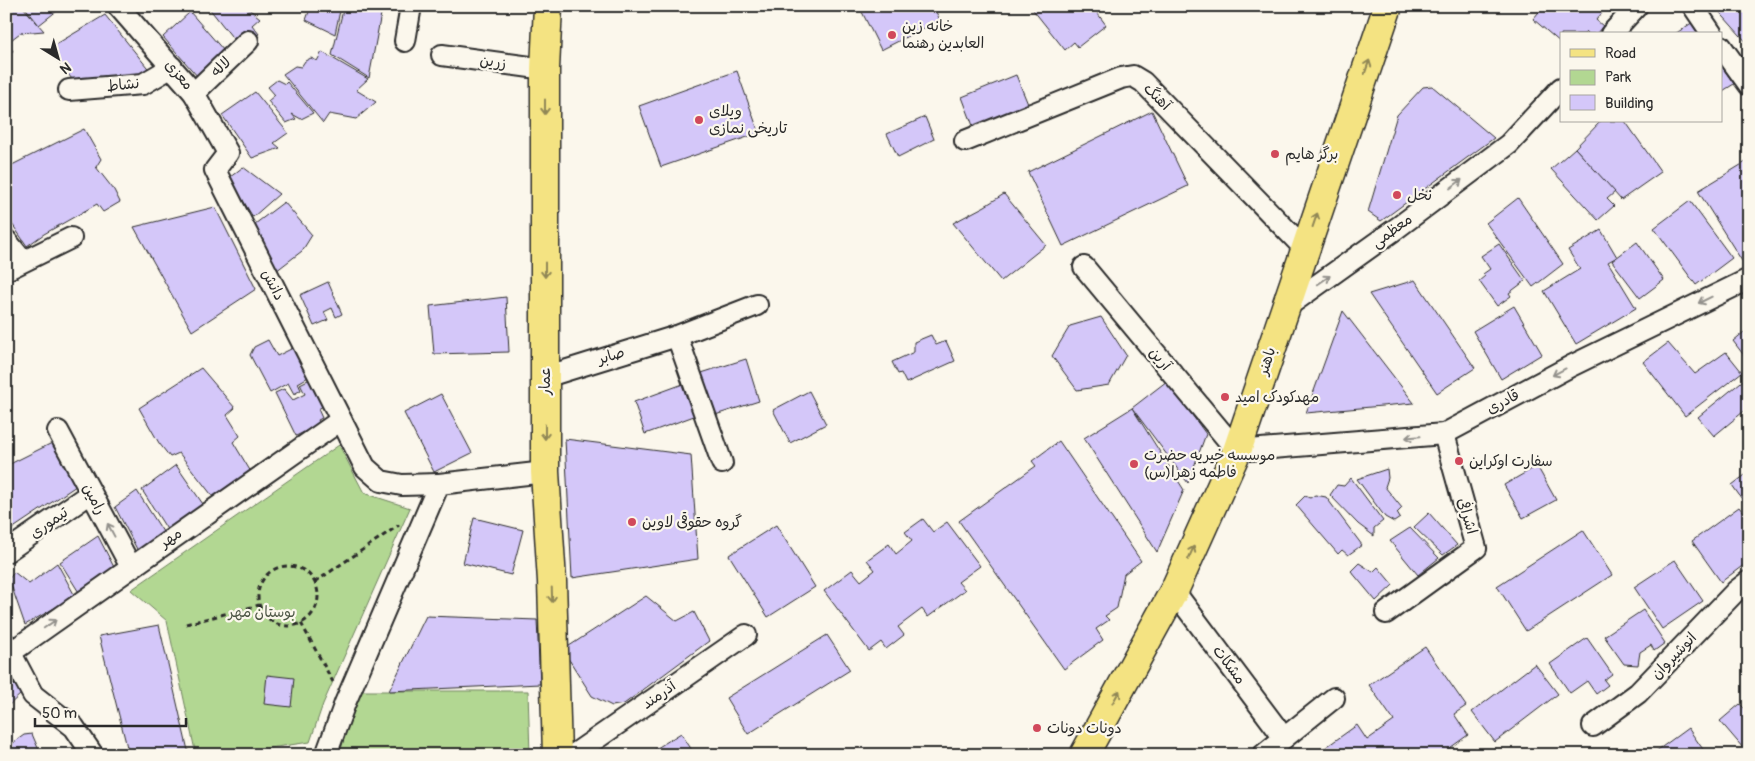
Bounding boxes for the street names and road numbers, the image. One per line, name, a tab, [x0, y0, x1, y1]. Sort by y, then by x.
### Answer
street label: زرین	[479, 51, 507, 73]
street label: لاله	[207, 53, 235, 81]
street label: معزی	[161, 56, 197, 94]
street label: نشاط	[106, 74, 140, 96]
street label: آهنگ	[1139, 79, 1176, 116]
street label: معظمی	[1368, 210, 1416, 252]
street label: دانش	[257, 266, 289, 304]
street label: صابر	[593, 343, 627, 370]
street label: آرین	[1145, 343, 1176, 376]
street label: باهنر	[1253, 345, 1280, 379]
street label: عمار	[536, 367, 555, 396]
street label: قادری	[1483, 385, 1523, 419]
street label: رامین	[78, 480, 110, 518]
street label: اشرافی	[1453, 495, 1482, 536]
street label: تیموری	[26, 503, 72, 543]
street label: مهر	[155, 524, 186, 553]
street label: انوشیروان	[1647, 629, 1701, 683]
street label: مشکات	[1208, 642, 1250, 688]
street label: آذرمند	[638, 676, 681, 713]

